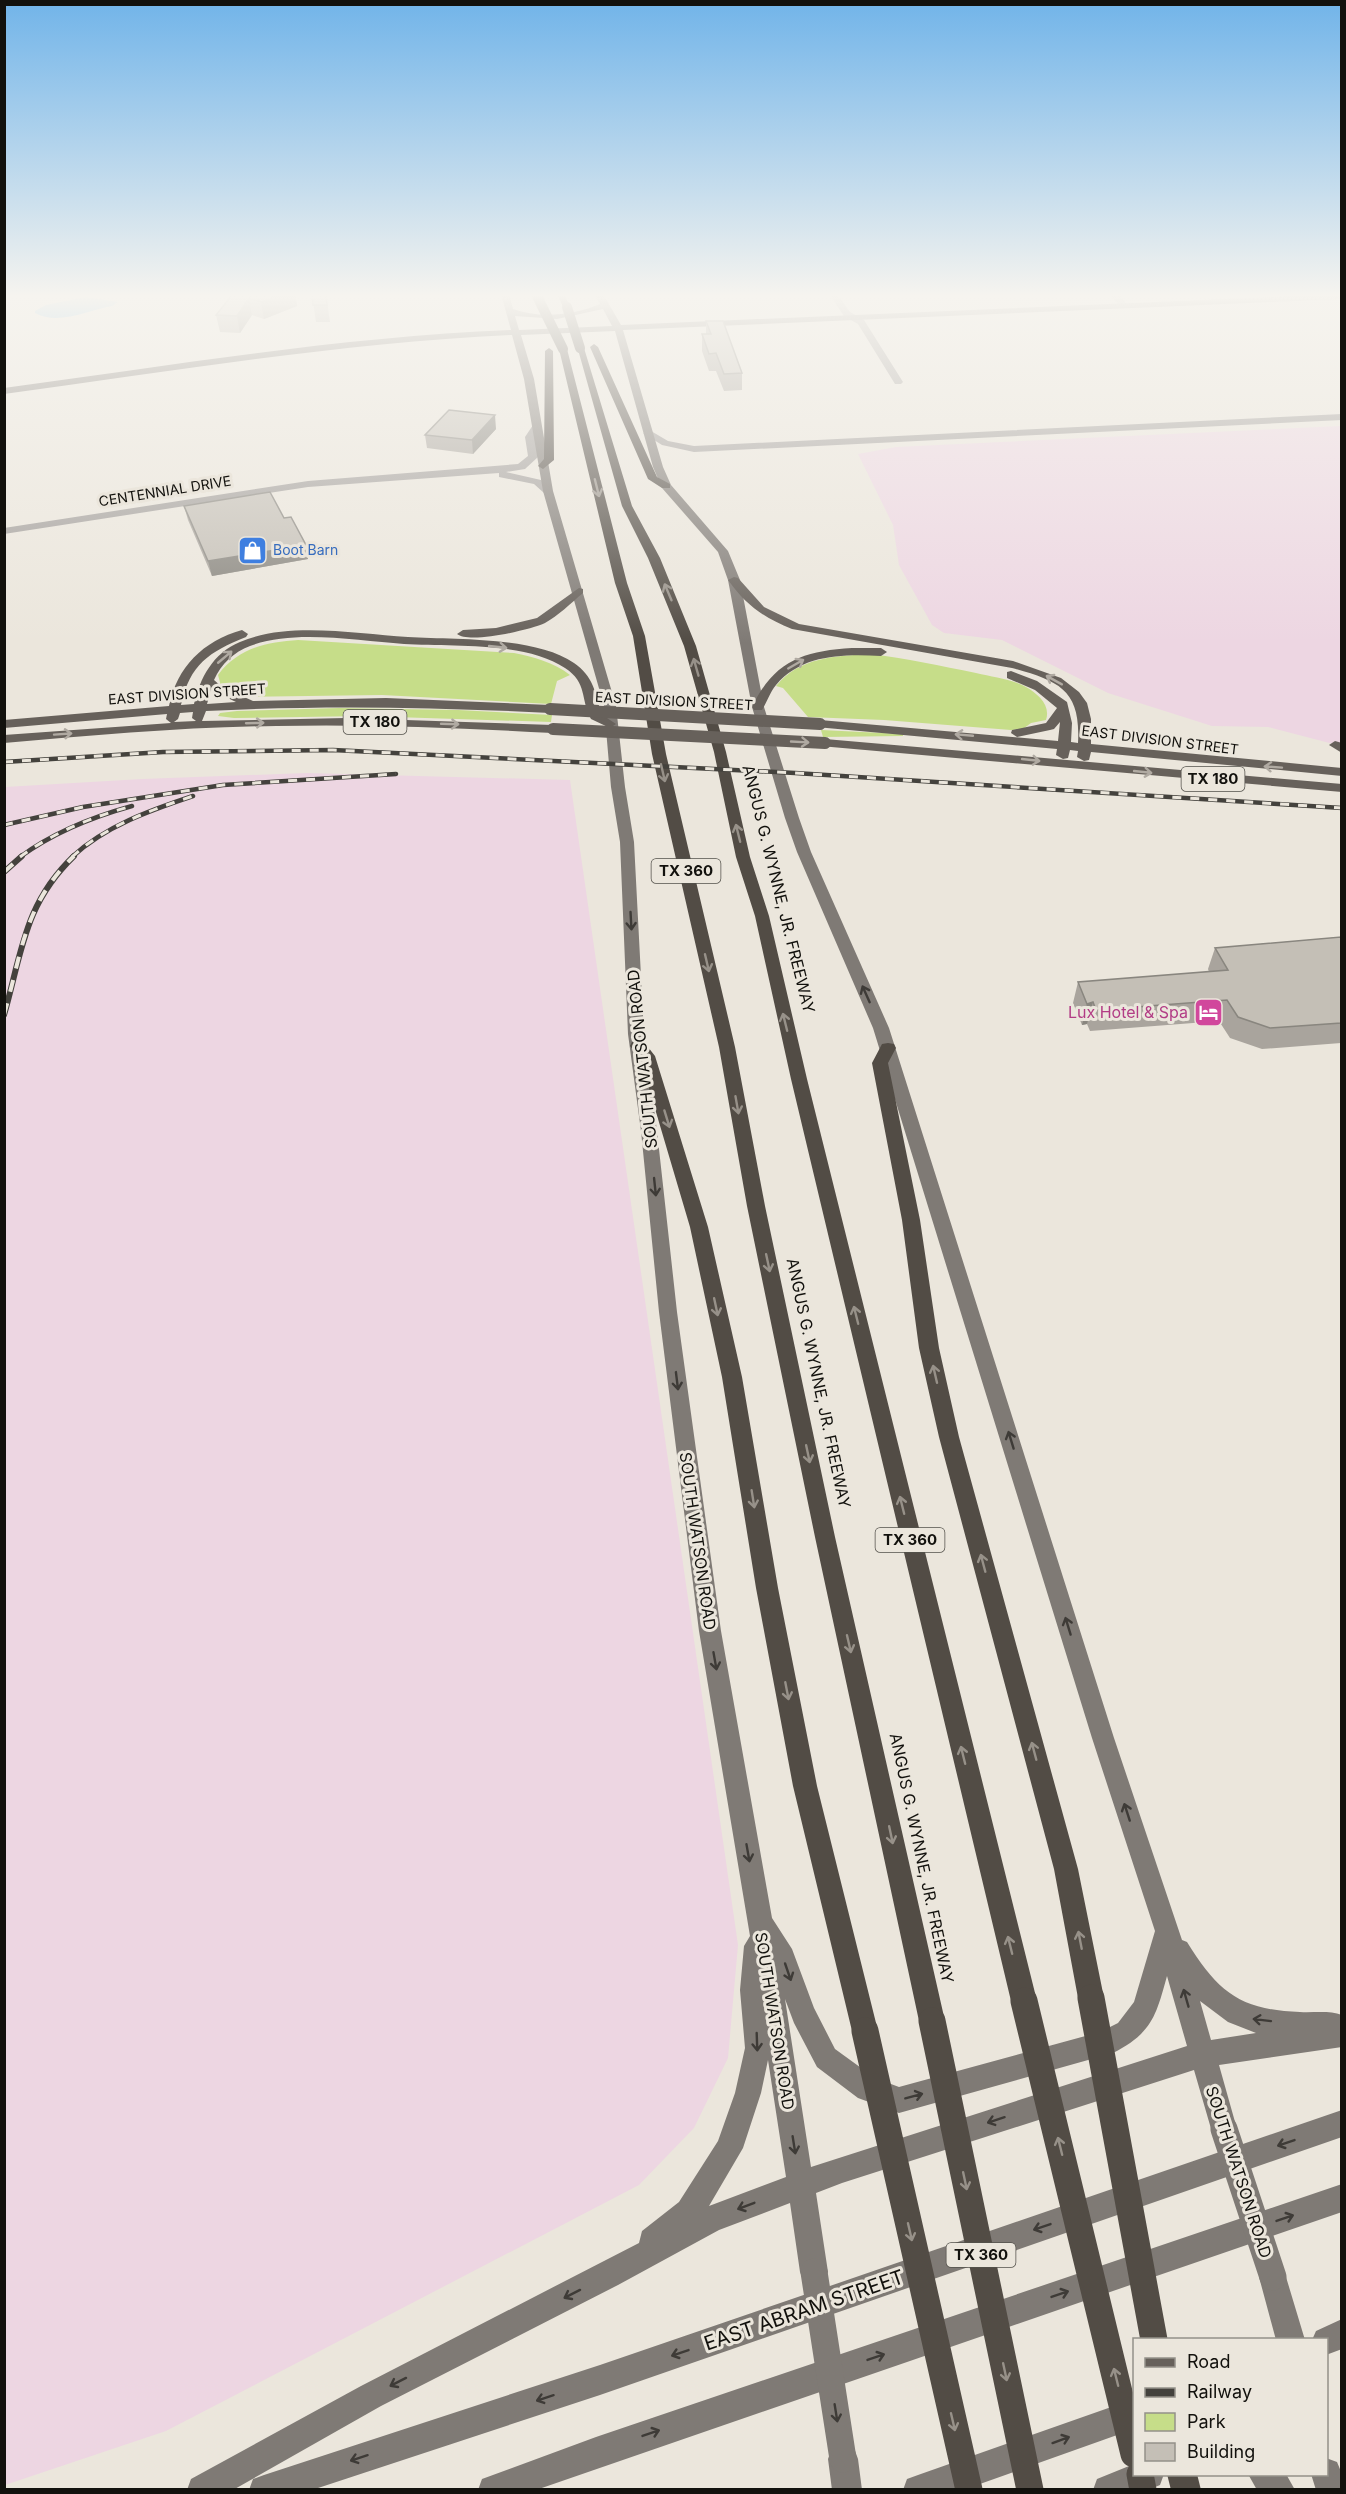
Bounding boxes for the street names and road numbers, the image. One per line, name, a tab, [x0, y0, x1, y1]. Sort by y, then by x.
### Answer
street label: CENTENNIAL DRIVE	[97, 472, 232, 509]
street label: EAST DIVISION STREET	[107, 680, 266, 707]
street label: EAST DIVISION STREET	[595, 688, 753, 713]
road number: TX 180	[344, 710, 406, 734]
street label: EAST DIVISION STREET	[1081, 721, 1240, 758]
street label: ANGUS G. WYNNE, JR. FREEWAY	[738, 763, 820, 1015]
road number: TX 180	[1182, 767, 1244, 791]
road number: TX 360	[652, 859, 720, 883]
street label: SOUTH WATSON ROAD	[623, 969, 661, 1149]
street label: ANGUS G. WYNNE, JR. FREEWAY	[783, 1256, 855, 1510]
street label: SOUTH WATSON ROAD	[676, 1451, 720, 1631]
road number: TX 360	[876, 1528, 944, 1552]
street label: ANGUS G. WYNNE, JR. FREEWAY	[886, 1731, 958, 1985]
street label: SOUTH WATSON ROAD	[751, 1931, 799, 2111]
street label: SOUTH WATSON ROAD	[1202, 2083, 1276, 2261]
road number: TX 360	[946, 2243, 1016, 2267]
street label: EAST ABRAM STREET	[701, 2264, 907, 2356]

